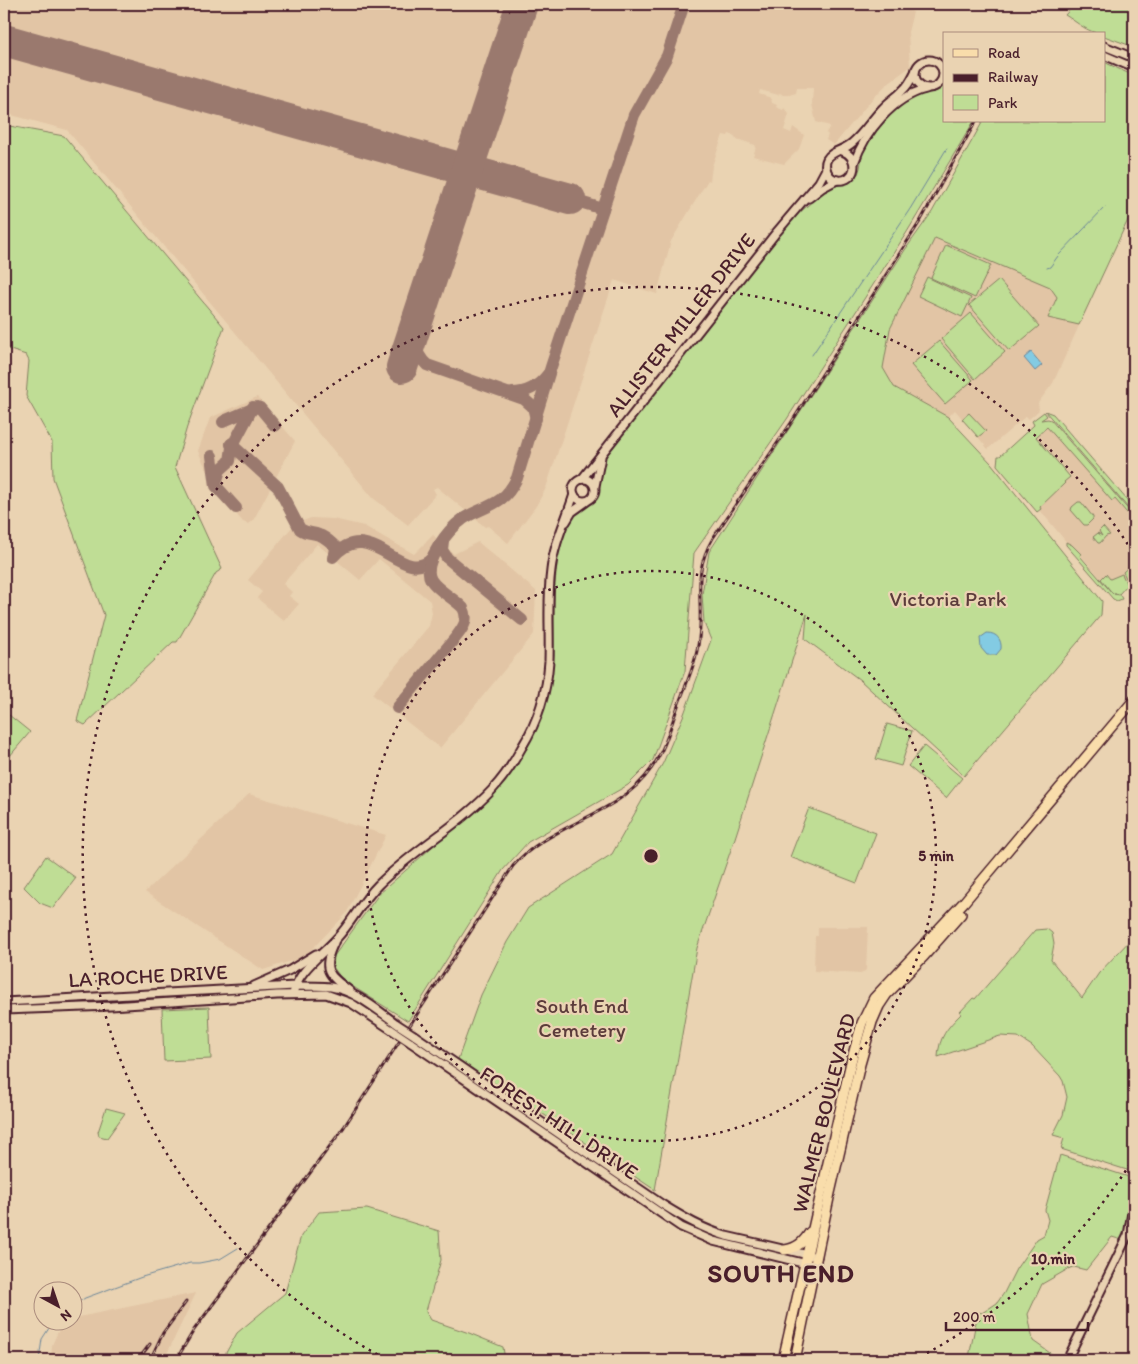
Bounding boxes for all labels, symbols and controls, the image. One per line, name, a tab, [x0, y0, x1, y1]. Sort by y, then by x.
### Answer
legend	[943, 32, 1106, 122]
text: Road	[988, 44, 1021, 62]
text: Railway	[988, 68, 1038, 86]
text: Park	[988, 94, 1018, 112]
street label: ALLISTER MILLER DRIVE	[601, 228, 760, 422]
park label: Victoria Park	[890, 586, 1007, 611]
centre of rings	[642, 847, 660, 865]
text: 5 min	[918, 847, 955, 865]
street label: LA ROCHE DRIVE	[68, 959, 229, 992]
park label: South End Cemetery	[536, 993, 629, 1042]
street label: WALMER BOULEVARD	[787, 1010, 860, 1215]
street label: FOREST HILL DRIVE	[475, 1060, 643, 1185]
text: 10 min	[1031, 1250, 1076, 1268]
district label: SOUTH END	[707, 1257, 855, 1289]
north arrow	[32, 1282, 82, 1332]
scale bar	[946, 1299, 1088, 1331]
text: N	[57, 1306, 75, 1325]
text: 200 m	[953, 1308, 996, 1326]

